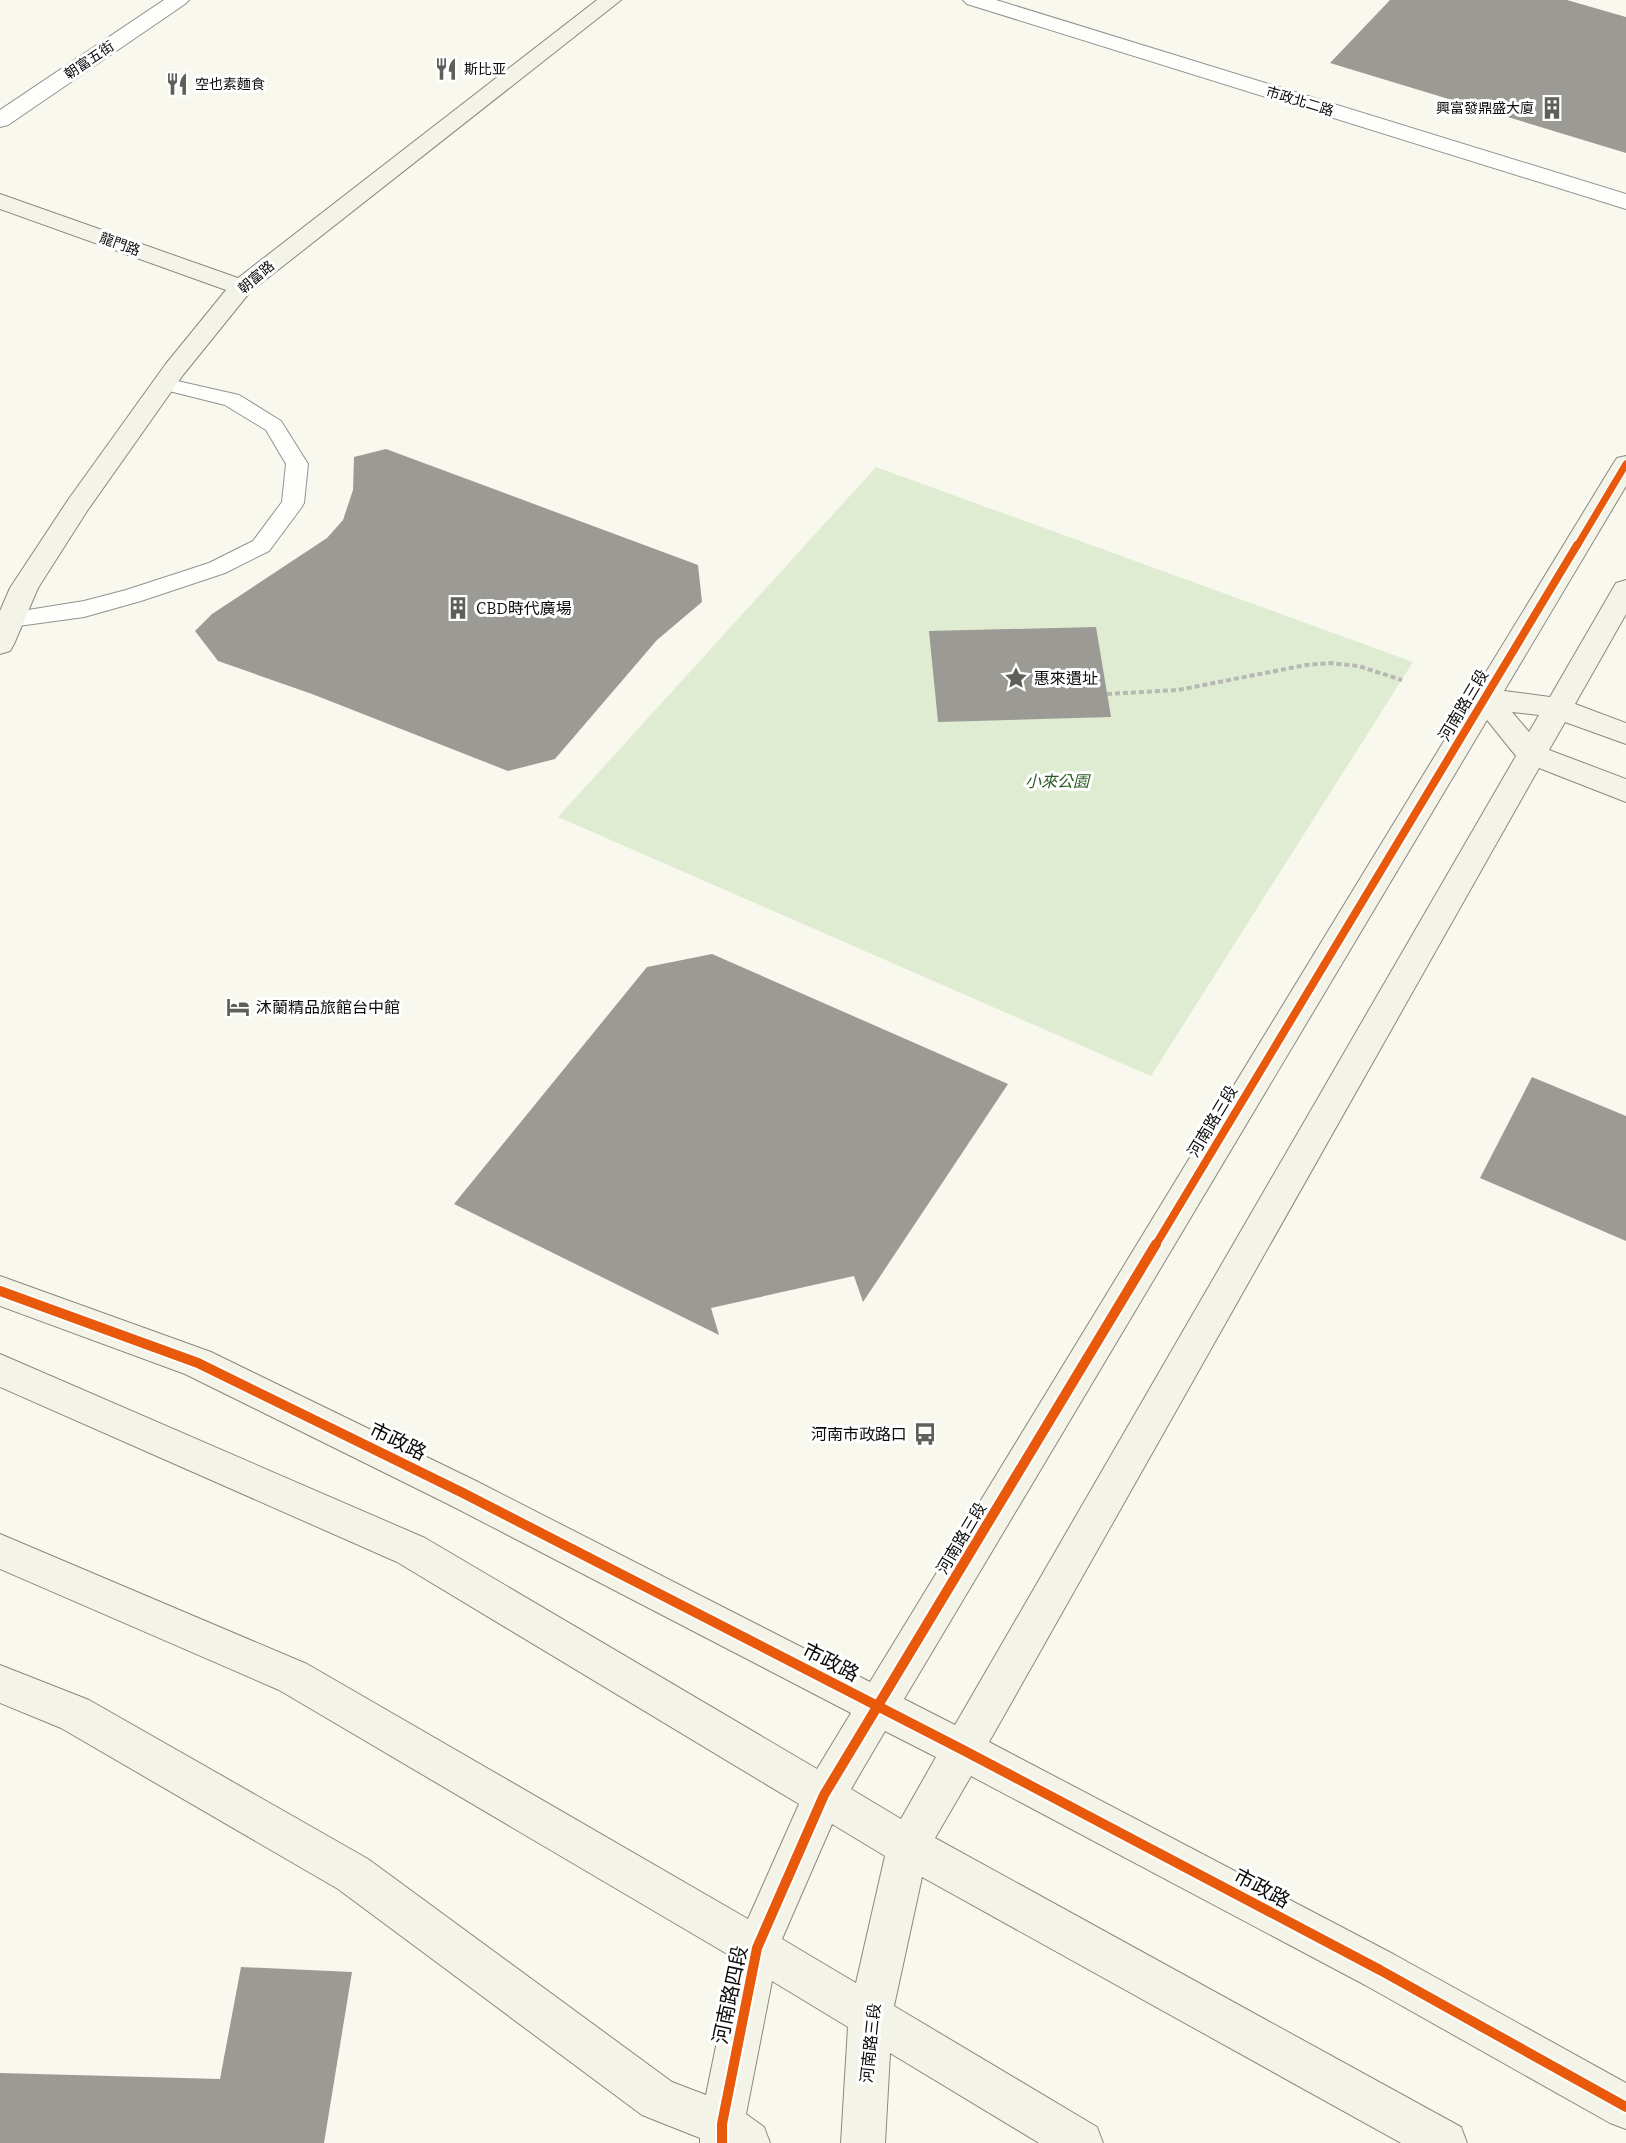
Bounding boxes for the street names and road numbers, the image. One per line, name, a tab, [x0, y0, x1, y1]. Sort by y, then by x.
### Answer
street label: 朝富五街	[61, 38, 117, 83]
street label: 市政北二路	[1264, 83, 1336, 120]
street label: 龍門路	[97, 229, 142, 260]
street label: 朝富路	[235, 257, 278, 297]
street label: 河南路三段	[1435, 666, 1492, 744]
street label: 河南路三段	[1184, 1082, 1241, 1160]
street label: 市政路	[366, 1417, 430, 1465]
street label: 河南路三段	[933, 1499, 990, 1577]
street label: 市政路	[799, 1638, 863, 1686]
street label: 市政路	[1230, 1863, 1294, 1913]
street label: 河南路四段	[708, 1944, 752, 2046]
street label: 河南路三段	[857, 2002, 884, 2084]

